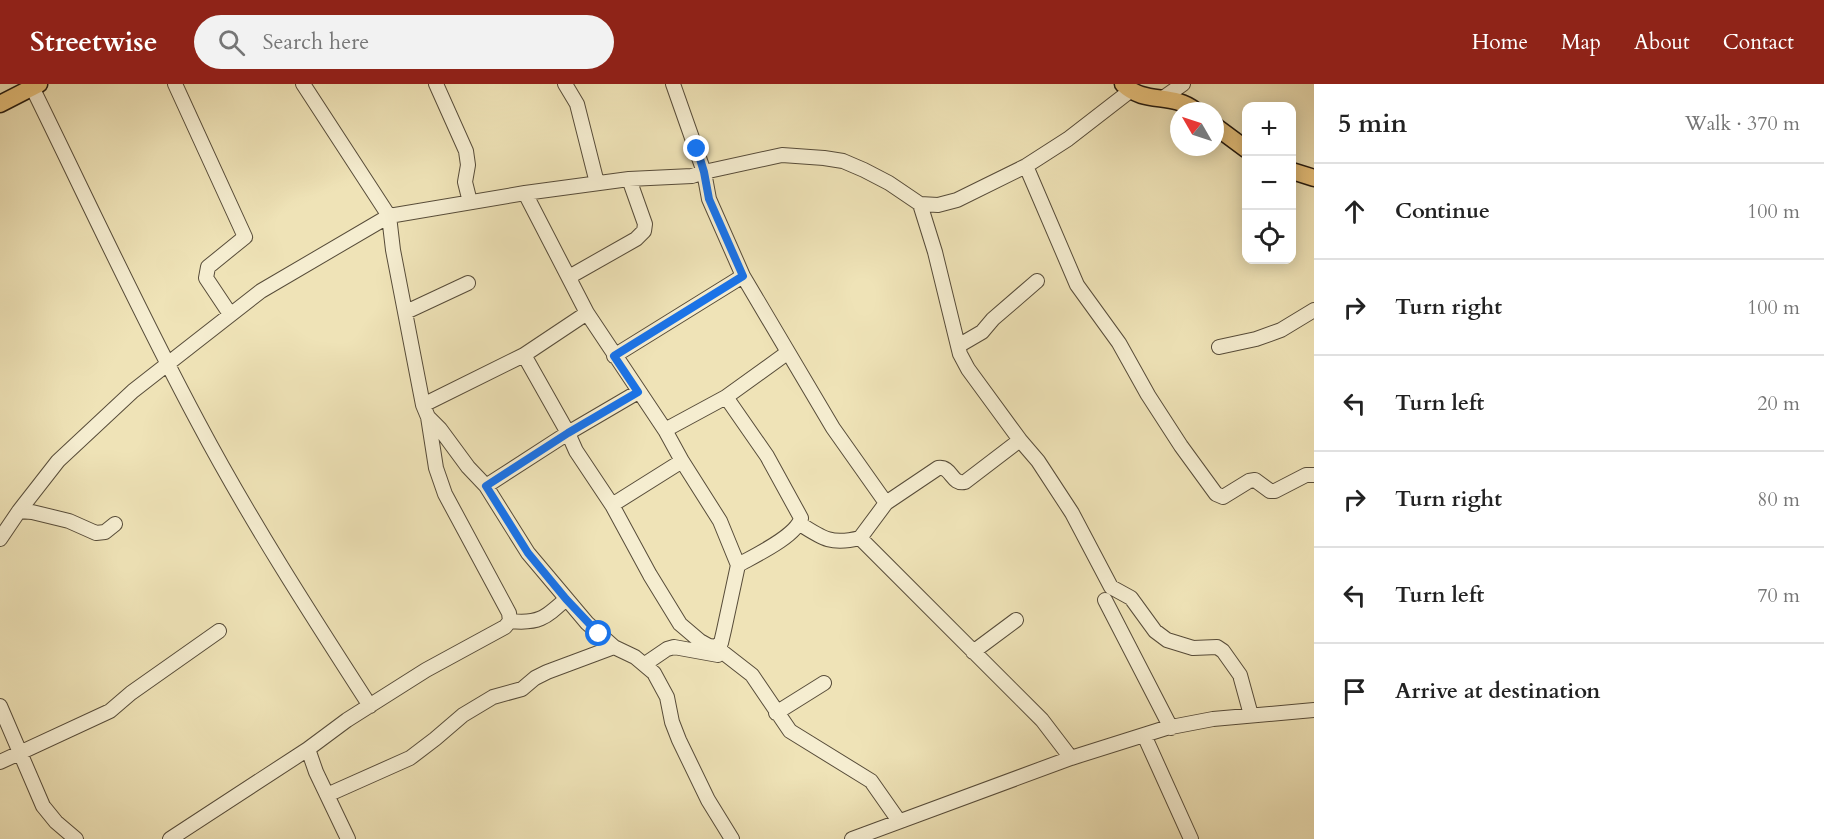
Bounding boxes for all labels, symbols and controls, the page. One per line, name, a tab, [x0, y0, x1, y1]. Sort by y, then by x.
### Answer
search box	[194, 15, 614, 69]
text: Streetwise	[30, 23, 158, 61]
icon: search	[215, 26, 248, 59]
text: Search here	[263, 27, 369, 57]
text: Home	[1472, 28, 1528, 57]
text: Map	[1561, 28, 1601, 57]
text: About	[1634, 28, 1690, 57]
text: Contact	[1723, 28, 1794, 57]
north arrow	[1170, 102, 1224, 156]
map controls	[1242, 102, 1296, 264]
button: +	[1242, 102, 1296, 156]
text: 5 min	[1338, 106, 1407, 141]
text: Walk · 370 m	[1685, 110, 1800, 137]
route end	[683, 135, 709, 161]
button: −	[1242, 156, 1296, 210]
icon: ahead	[1338, 195, 1371, 228]
text: Continue	[1395, 196, 1490, 226]
text: 100 m	[1747, 198, 1800, 225]
button: locate	[1242, 210, 1296, 264]
icon: right	[1338, 291, 1371, 324]
text: Turn right	[1395, 292, 1502, 322]
text: 100 m	[1747, 294, 1800, 321]
icon: left	[1338, 387, 1371, 420]
text: Turn left	[1395, 388, 1484, 418]
text: 20 m	[1757, 390, 1800, 417]
icon: right	[1338, 483, 1371, 516]
text: Turn right	[1395, 484, 1502, 514]
text: 80 m	[1757, 486, 1800, 513]
icon: left	[1338, 579, 1371, 612]
text: Turn left	[1395, 580, 1484, 610]
text: 70 m	[1757, 582, 1800, 609]
route start	[585, 620, 611, 646]
icon: arrive	[1338, 675, 1371, 708]
text: Arrive at destination	[1395, 676, 1600, 706]

